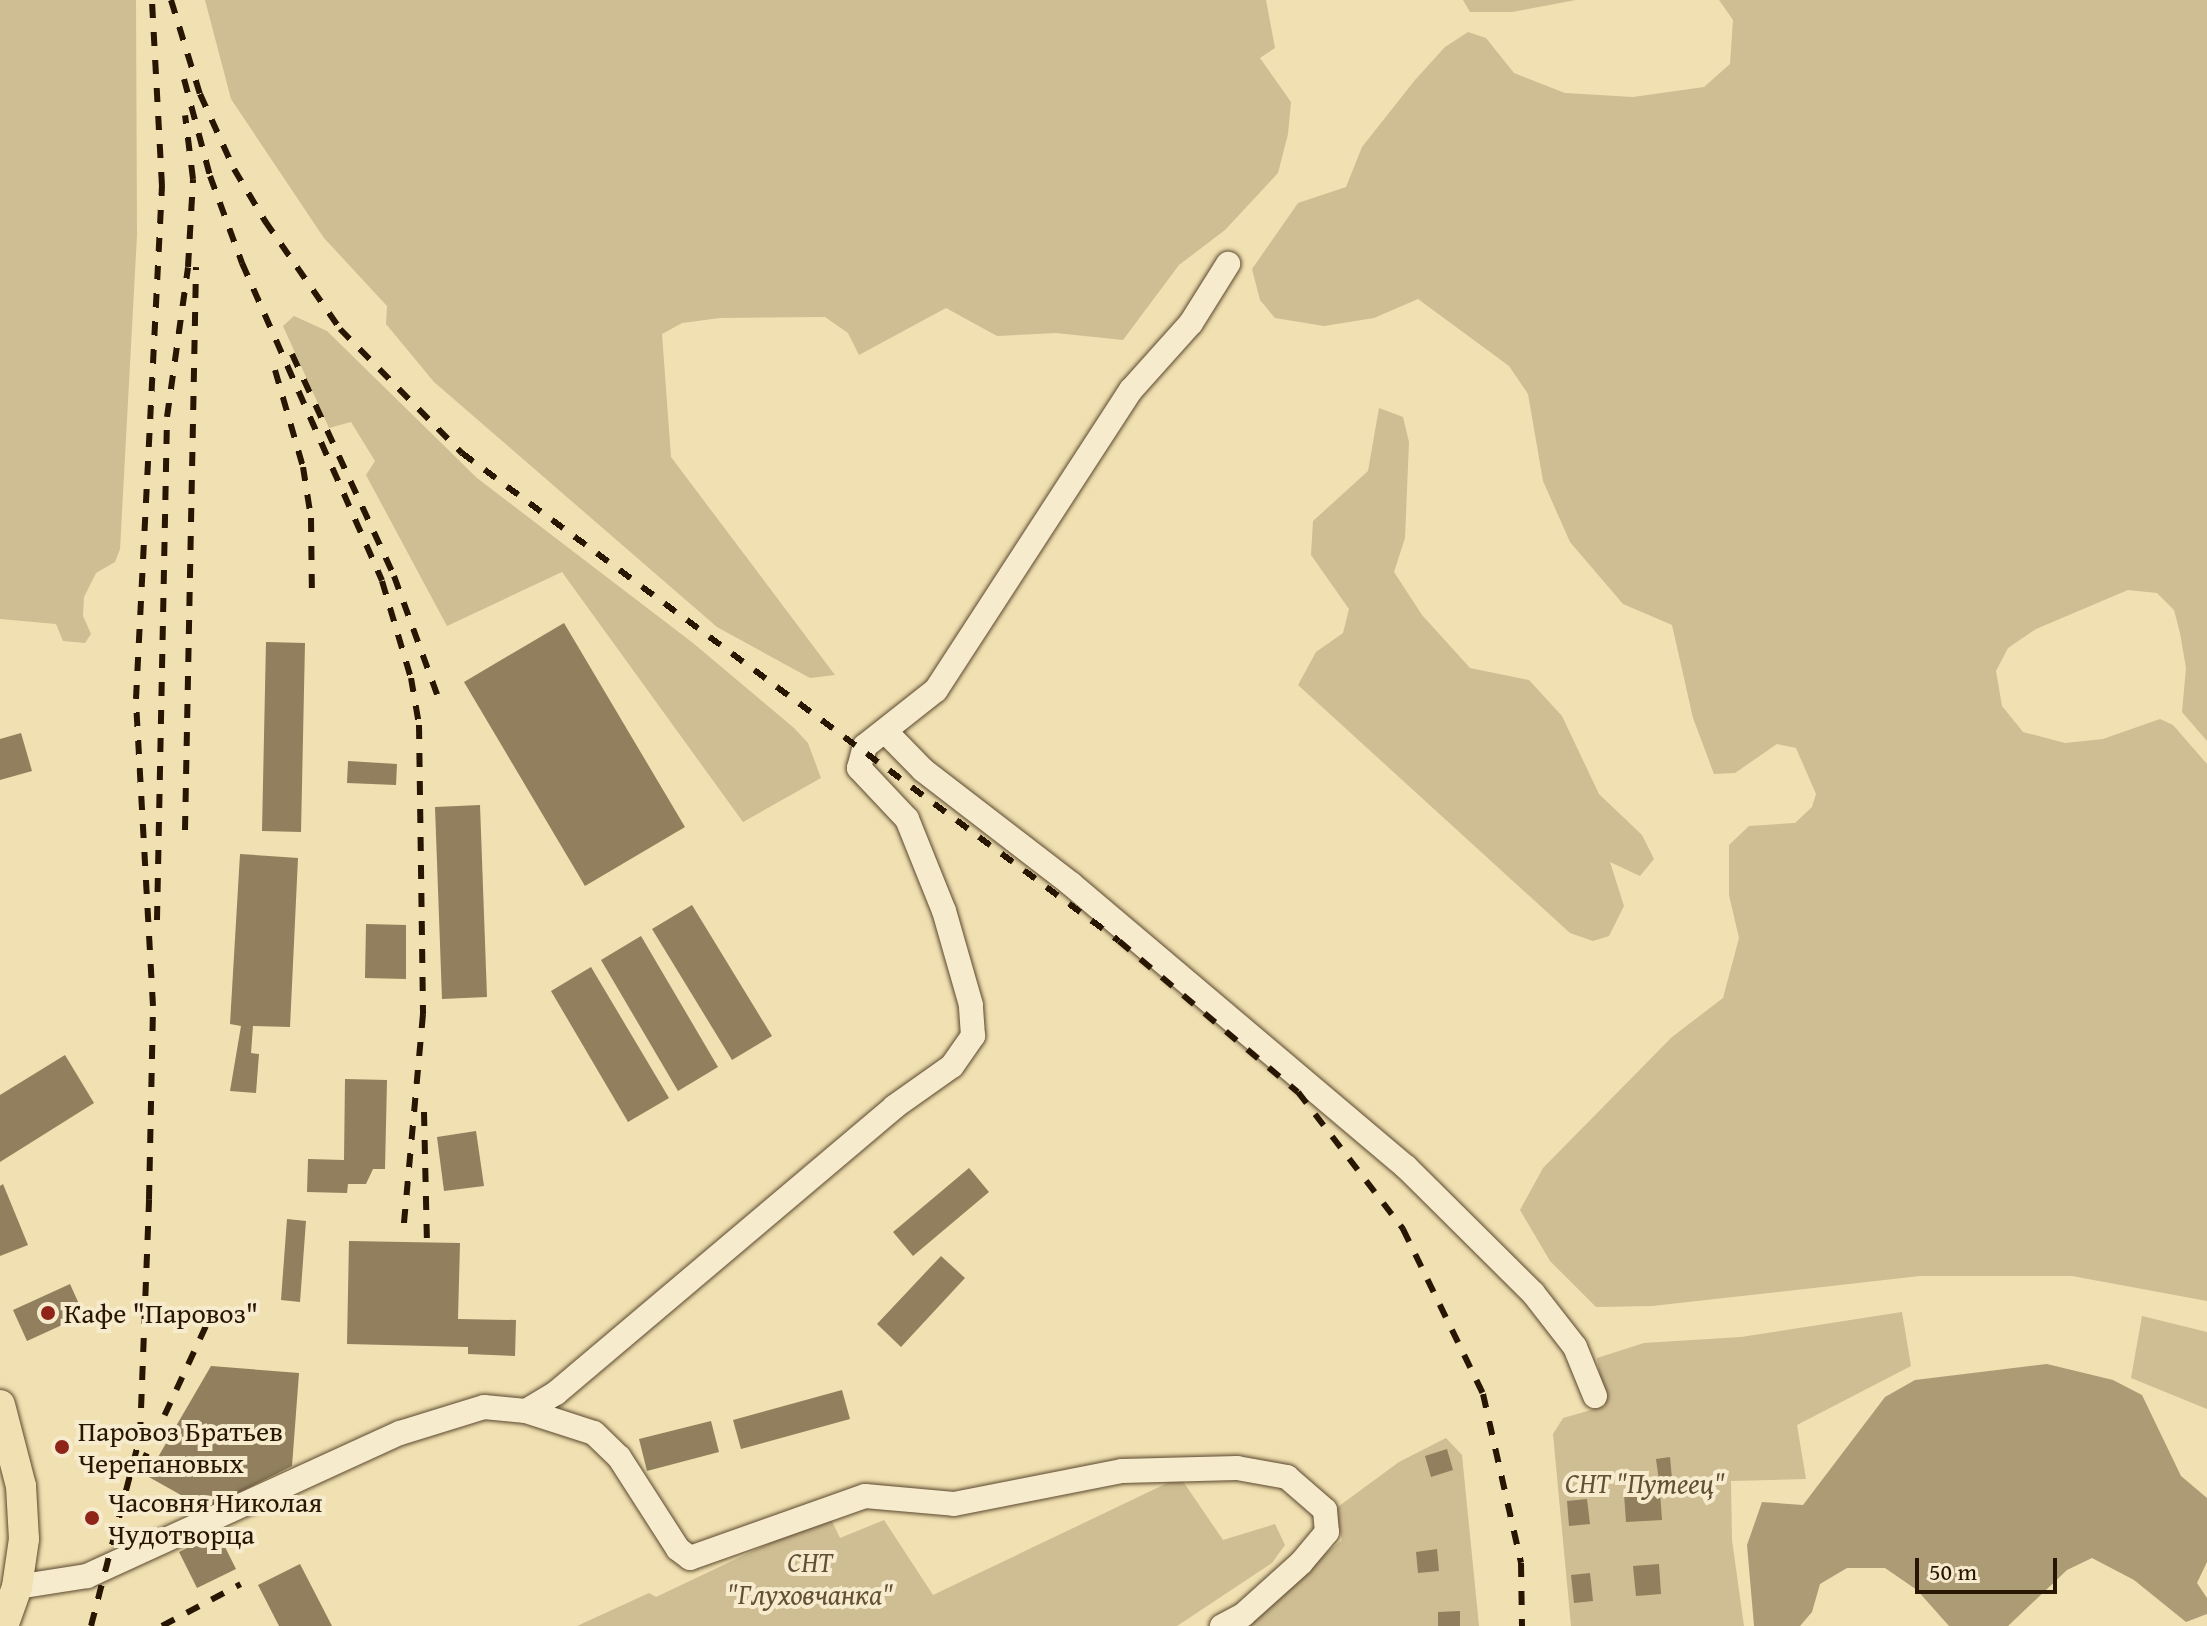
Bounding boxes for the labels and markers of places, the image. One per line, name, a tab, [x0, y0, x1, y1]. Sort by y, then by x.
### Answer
place label: Кафе "Паровоз"	[64, 1296, 258, 1330]
marker: Кафе "Паровоз"	[39, 1304, 57, 1322]
place label: Паровоз Братьев Черепановых	[78, 1414, 283, 1480]
marker: Паровоз Братьев Черепановых	[53, 1438, 71, 1456]
place label: Часовня Николая Чудотворца	[108, 1485, 322, 1551]
marker: Часовня Николая Чудотворца	[83, 1509, 101, 1527]

